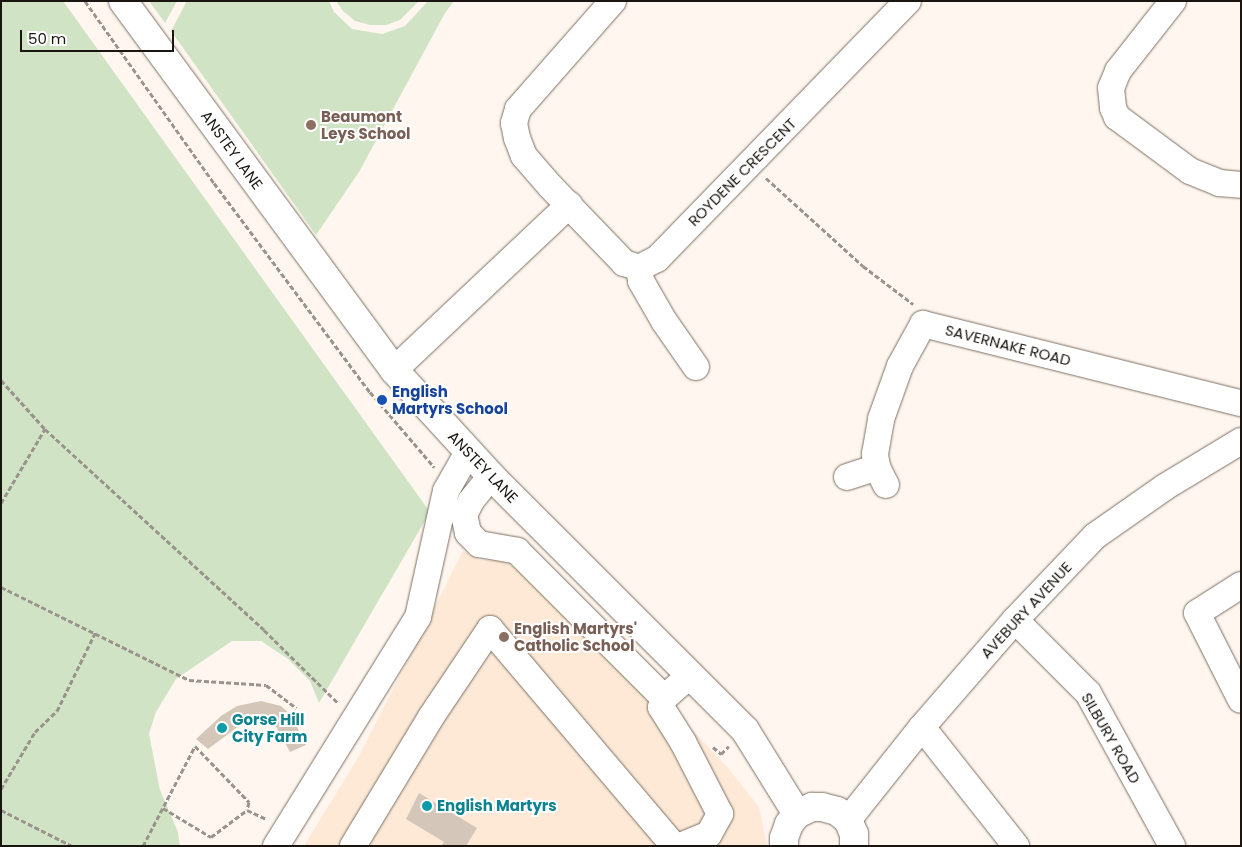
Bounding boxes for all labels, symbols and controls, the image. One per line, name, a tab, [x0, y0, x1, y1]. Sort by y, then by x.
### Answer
scale bar	[22, 20, 176, 52]
text: 50 m	[28, 28, 66, 49]
street label: ANSTEY LANE	[197, 107, 267, 193]
place label: Beaumont Leys School	[321, 107, 410, 142]
street label: ROYDENE CRESCENT	[684, 114, 800, 230]
marker: Beaumont Leys School	[305, 119, 317, 131]
street label: SAVERNAKE ROAD	[943, 321, 1073, 369]
place label: English Martyrs School	[392, 382, 508, 417]
marker: English Martyrs School	[376, 394, 388, 406]
street label: ANSTEY LANE	[444, 427, 522, 507]
street label: AVEBURY AVENUE	[977, 558, 1075, 662]
place label: English Martyrs' Catholic School	[514, 619, 637, 654]
marker: English Martyrs' Catholic School	[498, 631, 510, 643]
street label: SILBURY ROAD	[1078, 689, 1144, 787]
place label: Gorse Hill City Farm	[232, 710, 307, 745]
marker: Gorse Hill City Farm	[216, 722, 228, 734]
place label: English Martyrs	[437, 797, 557, 815]
marker: English Martyrs	[421, 800, 433, 812]

